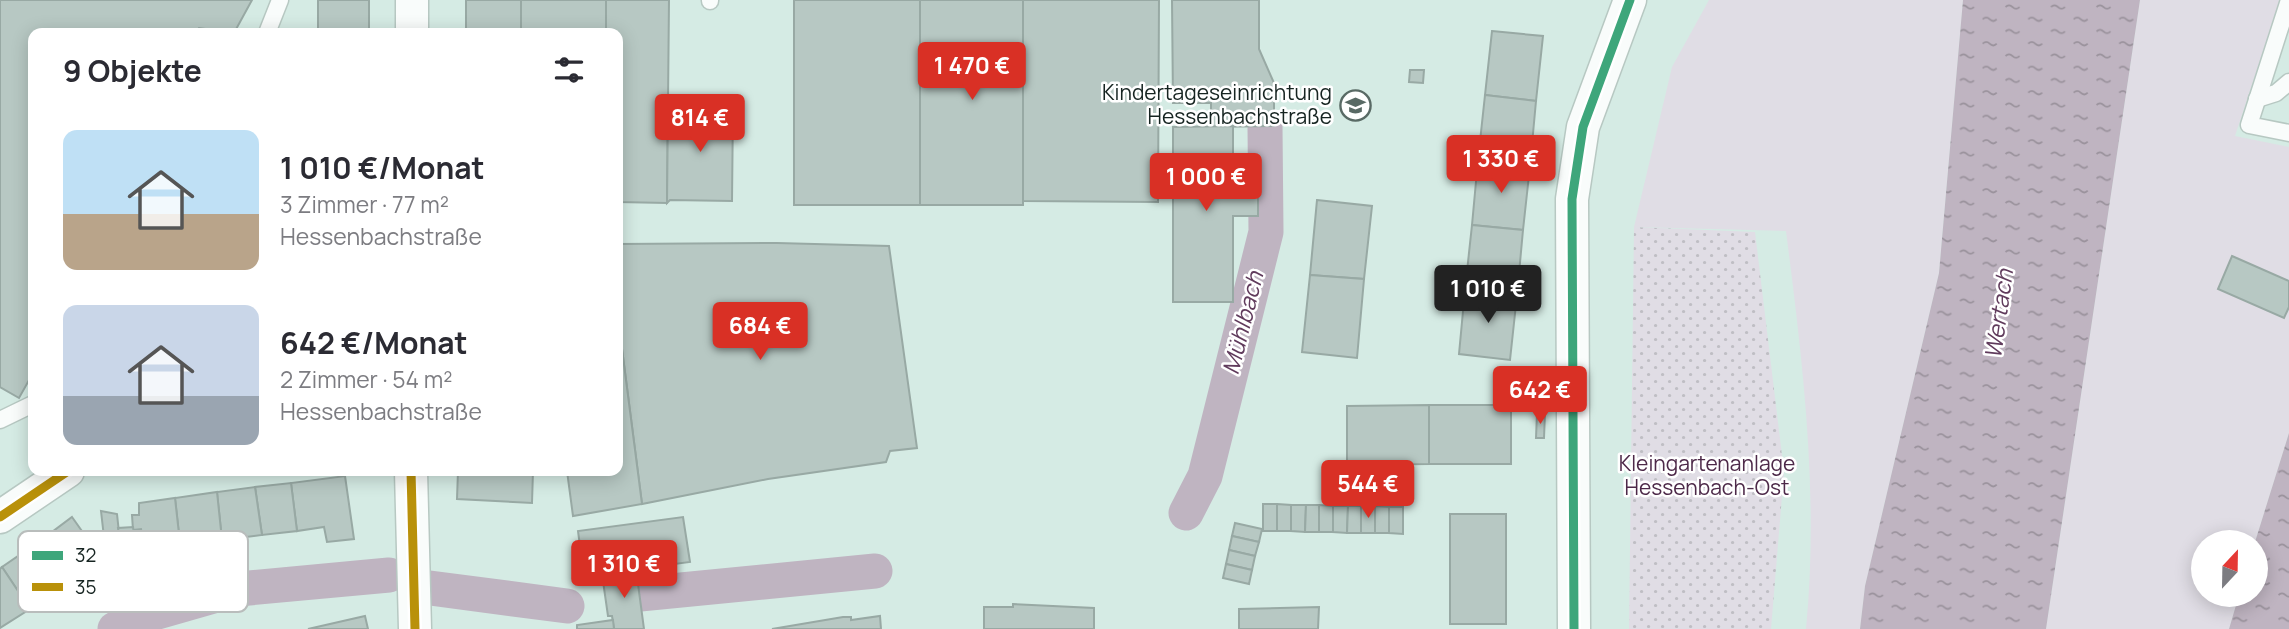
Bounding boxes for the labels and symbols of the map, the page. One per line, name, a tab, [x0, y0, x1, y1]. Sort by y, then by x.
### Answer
pin: 1 470 €	[907, 42, 1037, 102]
place label: Kindertageseinrichtung Hessenbachstraße	[1102, 78, 1332, 130]
school or university icon: Kindertageseinrichtung Hessenbachstraße	[1338, 88, 1372, 122]
pin: 814 €	[651, 94, 749, 154]
pin: 1 330 €	[1436, 136, 1566, 195]
pin: 1 000 €	[1141, 154, 1271, 213]
pin: 1 010 €	[1423, 266, 1553, 325]
water label: Wertach	[1976, 266, 2020, 361]
water label: Mühlbach	[1214, 267, 1271, 377]
pin: 684 €	[711, 302, 809, 362]
pin: 642 €	[1491, 366, 1589, 426]
park label: Kleingartenanlage Hessenbach-Ost	[1619, 449, 1795, 501]
pin: 544 €	[1319, 461, 1417, 520]
north arrow	[2191, 530, 2268, 607]
legend	[18, 531, 248, 612]
pin: 1 310 €	[559, 540, 689, 600]
text: 32	[75, 542, 96, 568]
text: 35	[75, 574, 97, 600]

